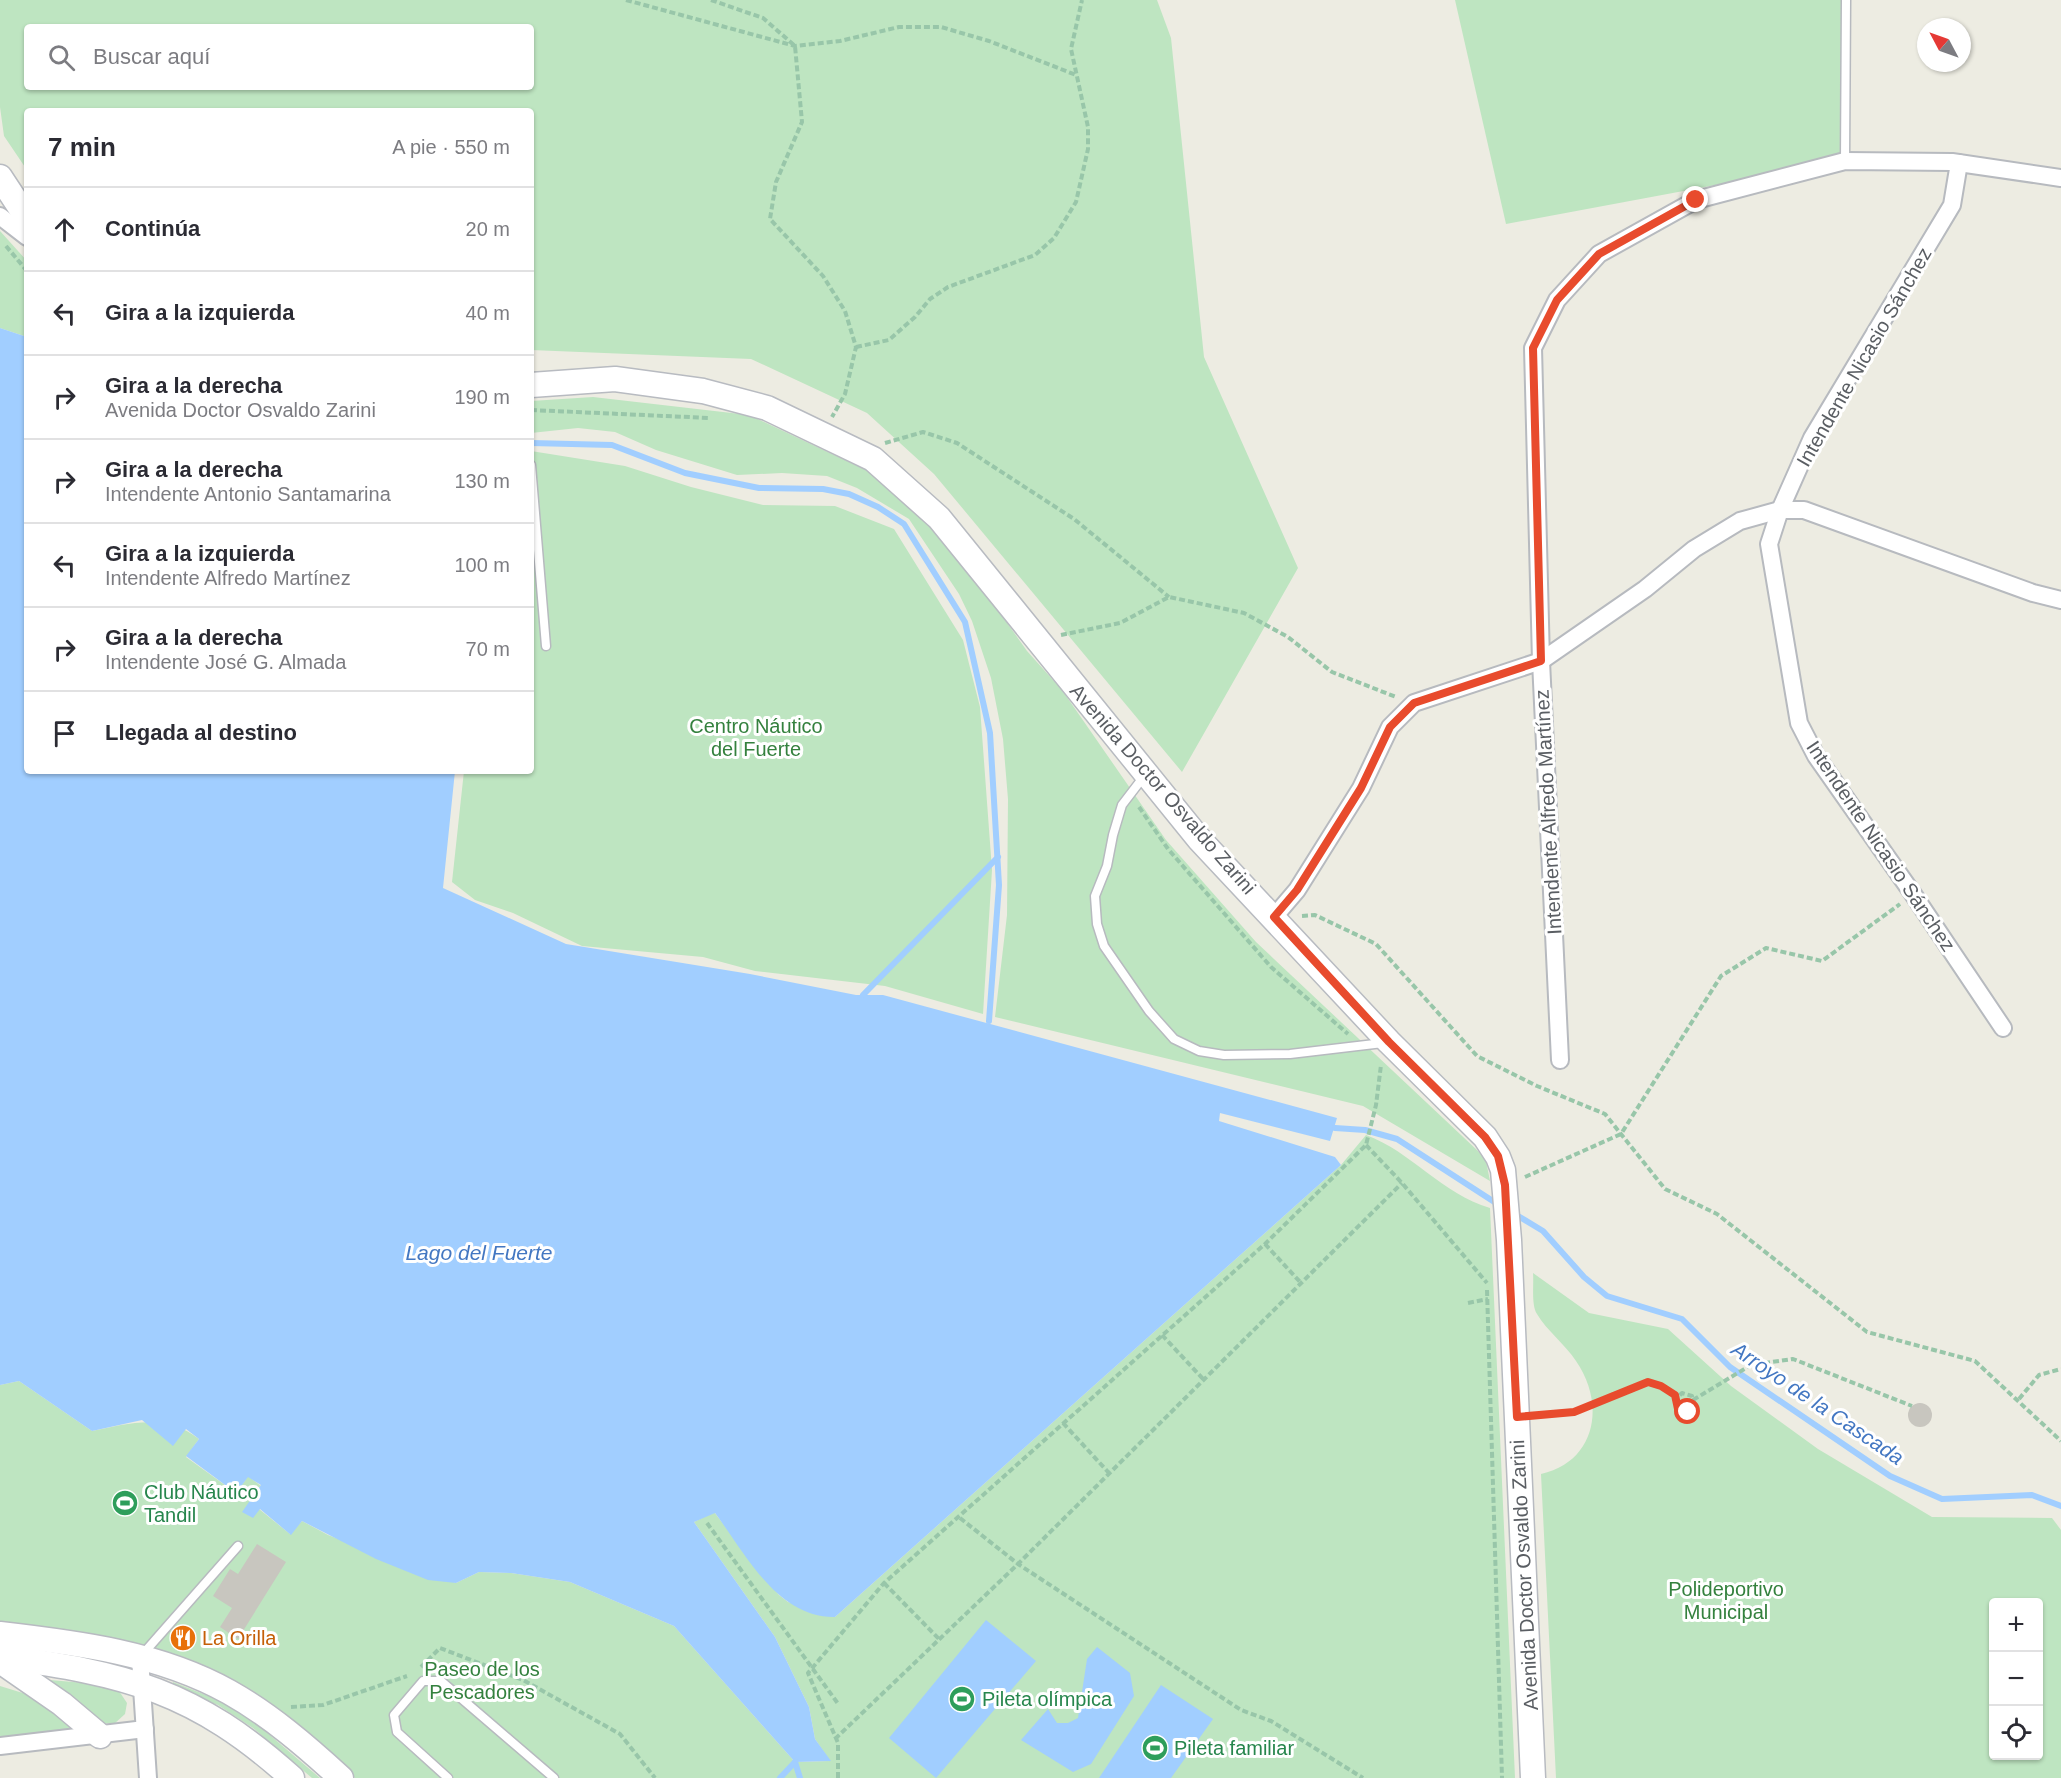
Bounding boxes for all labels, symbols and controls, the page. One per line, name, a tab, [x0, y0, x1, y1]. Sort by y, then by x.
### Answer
north arrow	[1917, 18, 1971, 72]
search box	[24, 24, 534, 90]
icon: search	[45, 41, 78, 74]
text: Buscar aquí	[93, 44, 210, 69]
text: 7 min	[48, 132, 116, 162]
text: A pie · 550 m	[392, 136, 510, 158]
route end	[1682, 186, 1708, 212]
icon: ahead	[48, 213, 81, 246]
text: Continúa	[105, 216, 200, 241]
text: 20 m	[466, 218, 510, 240]
street label: Intendente Nicasio Sánchez	[1792, 244, 1936, 470]
icon: left	[48, 297, 81, 330]
text: Gira a la izquierda	[105, 300, 295, 325]
text: 40 m	[466, 302, 510, 324]
text: Gira a la derecha	[105, 373, 282, 398]
icon: right	[48, 381, 81, 414]
text: 190 m	[454, 386, 510, 408]
text: Avenida Doctor Osvaldo Zarini	[105, 399, 376, 421]
text: Gira a la derecha	[105, 457, 282, 482]
icon: right	[48, 465, 81, 498]
text: 130 m	[454, 470, 510, 492]
text: Intendente Antonio Santamarina	[105, 483, 391, 505]
text: Gira a la izquierda	[105, 541, 295, 566]
icon: left	[48, 549, 81, 582]
text: 100 m	[454, 554, 510, 576]
text: Intendente Alfredo Martínez	[105, 567, 351, 589]
text: Gira a la derecha	[105, 625, 282, 650]
icon: right	[48, 633, 81, 666]
text: 70 m	[466, 638, 510, 660]
text: Intendente José G. Almada	[105, 651, 346, 673]
street label: Avenida Doctor Osvaldo Zarini	[1066, 680, 1260, 898]
street label: Intendente Alfredo Martínez	[1531, 689, 1565, 935]
park label: Centro Náutico del Fuerte	[689, 715, 823, 760]
icon: arrive	[48, 717, 81, 750]
text: Llegada al destino	[105, 720, 297, 745]
street label: Intendente Nicasio Sánchez	[1802, 737, 1960, 955]
water label: Lago del Fuerte	[405, 1241, 553, 1264]
water label: Arroyo de la Cascada	[1726, 1336, 1908, 1469]
route start	[1674, 1398, 1700, 1424]
street label: Avenida Doctor Osvaldo Zarini	[1506, 1439, 1542, 1711]
place label: Club Náutico Tandil	[144, 1481, 259, 1526]
sports icon: Club Náutico Tandil	[110, 1488, 140, 1518]
park label: Polideportivo Municipal	[1668, 1578, 1784, 1623]
map controls	[1989, 1598, 2043, 1760]
button: +	[1989, 1598, 2043, 1652]
restaurant icon: La Orilla	[168, 1623, 198, 1653]
place label: La Orilla	[202, 1627, 277, 1649]
button: −	[1989, 1652, 2043, 1706]
park label: Paseo de los Pescadores	[424, 1658, 540, 1703]
sports icon: Pileta olímpica	[947, 1684, 977, 1714]
place label: Pileta olímpica	[982, 1688, 1113, 1710]
button: locate	[1989, 1706, 2043, 1760]
sports icon: Pileta familiar	[1140, 1733, 1170, 1763]
place label: Pileta familiar	[1174, 1737, 1294, 1759]

